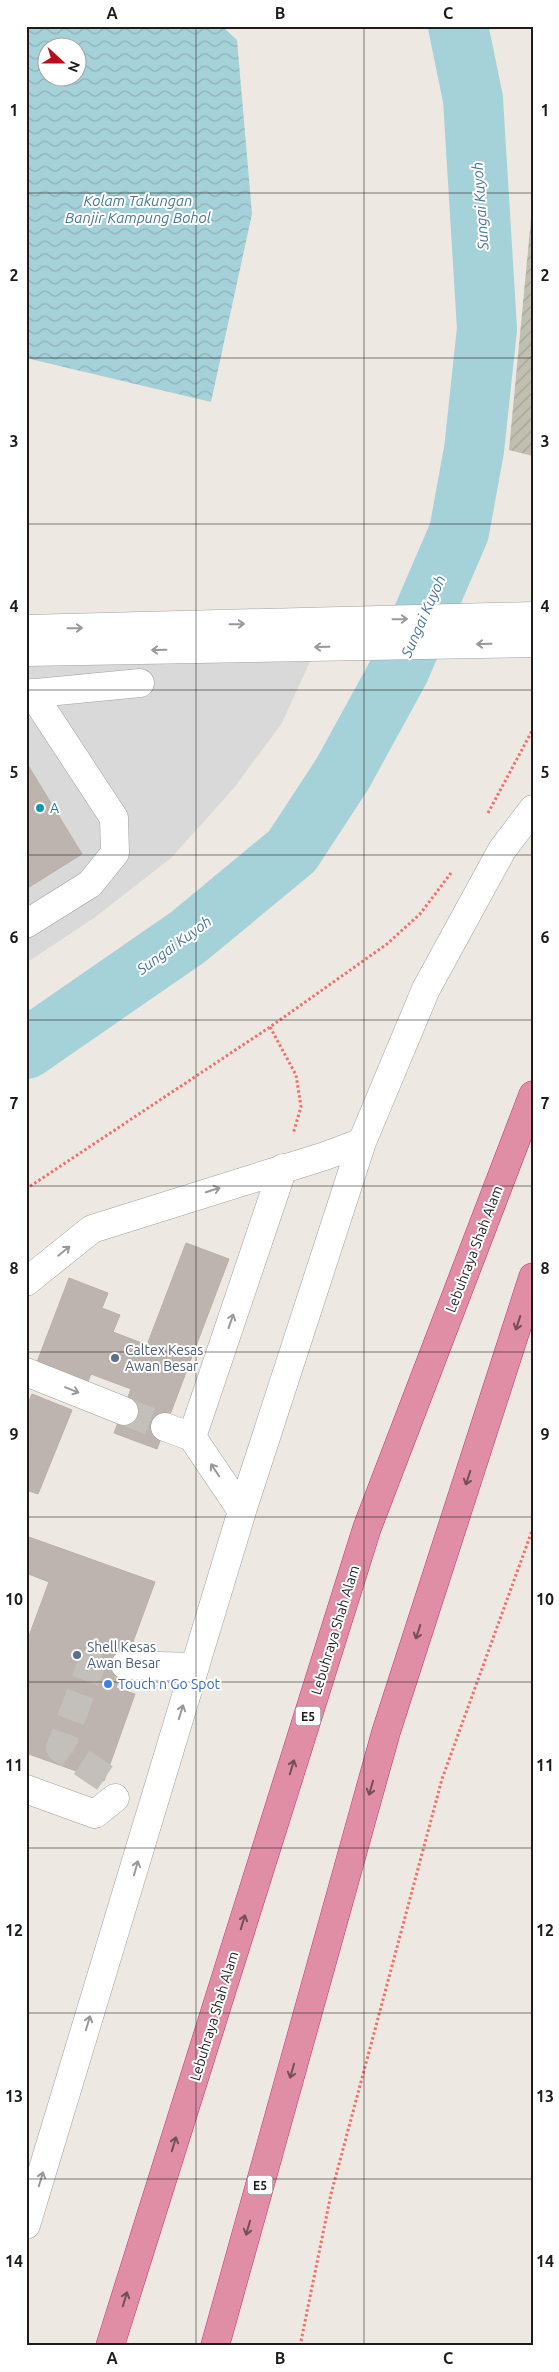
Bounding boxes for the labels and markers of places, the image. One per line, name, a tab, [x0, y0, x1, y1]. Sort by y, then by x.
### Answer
place label: A	[50, 800, 59, 816]
marker: A	[34, 802, 46, 814]
place label: Caltex Kesas Awan Besar	[125, 1342, 203, 1374]
marker: Caltex Kesas Awan Besar	[109, 1352, 121, 1364]
place label: Shell Kesas Awan Besar	[87, 1639, 161, 1671]
marker: Shell Kesas Awan Besar	[71, 1649, 83, 1661]
place label: Touch n Go Spot	[118, 1676, 221, 1692]
marker: Touch n Go Spot	[102, 1678, 114, 1690]

